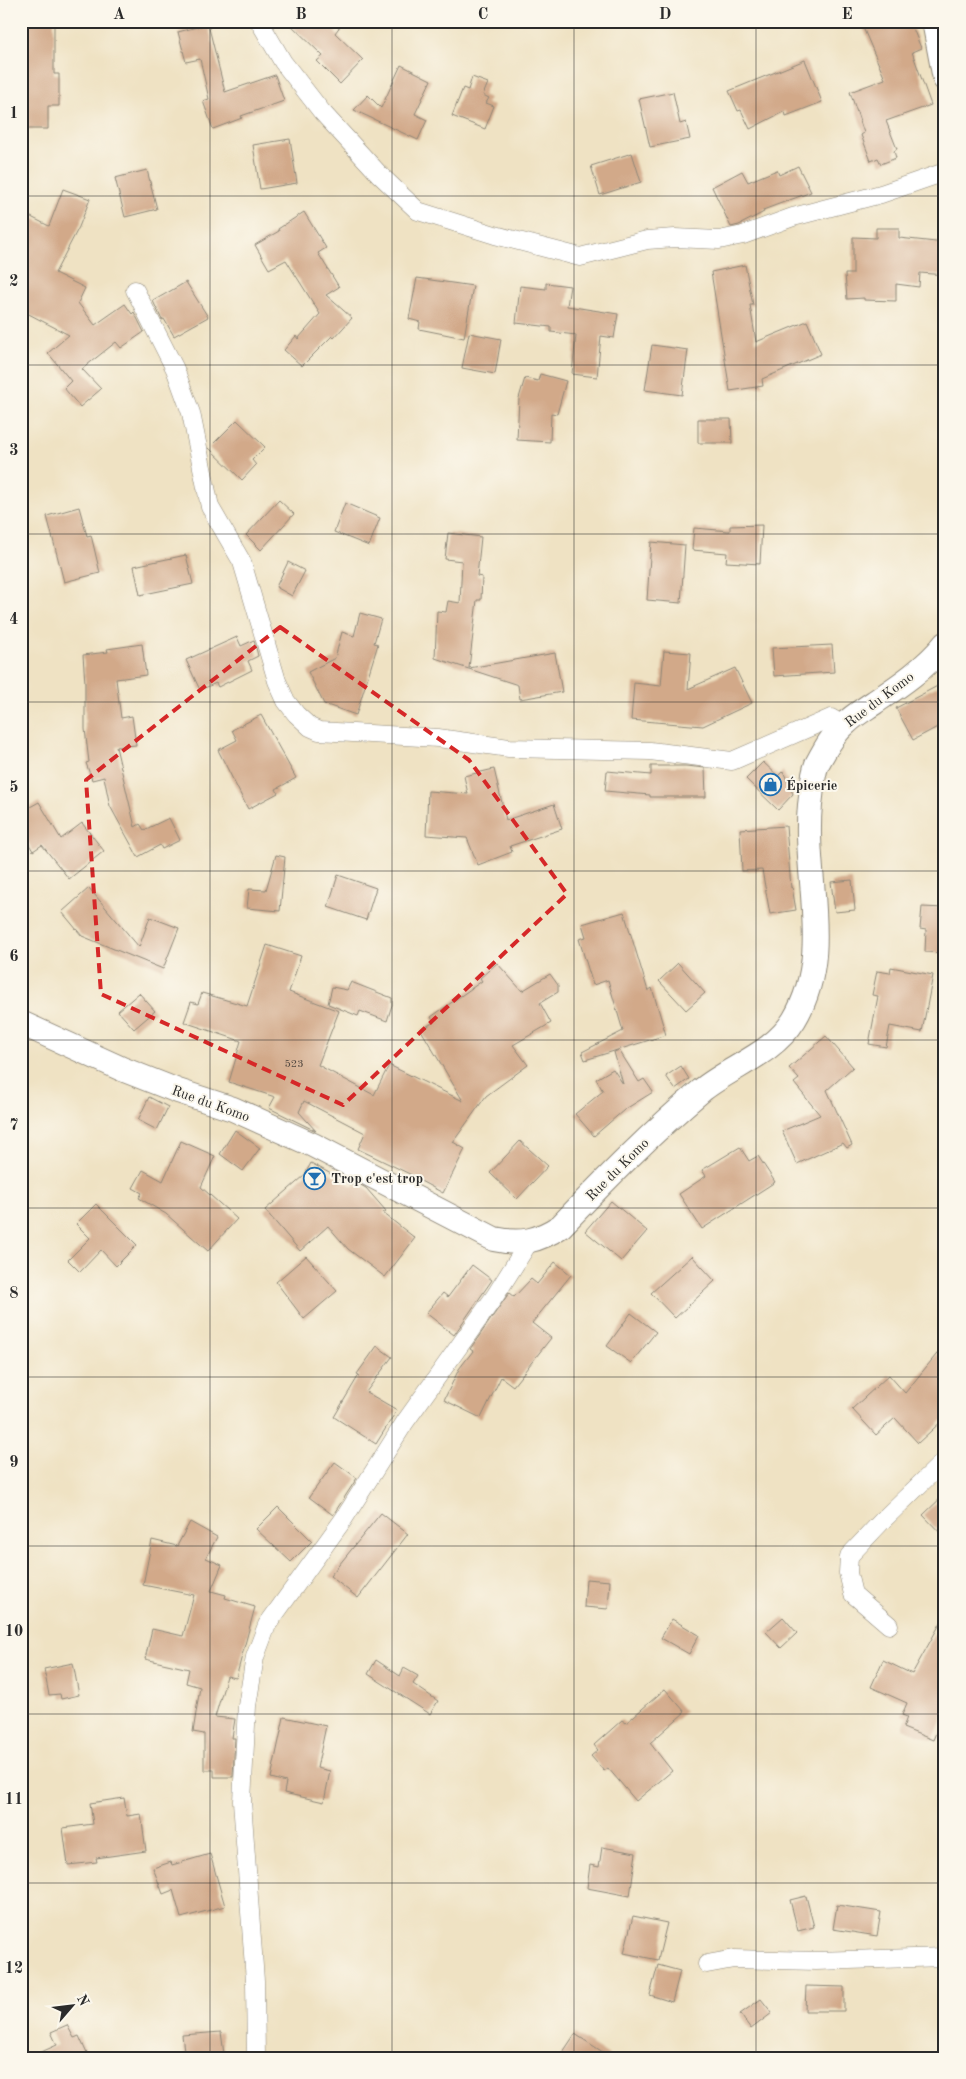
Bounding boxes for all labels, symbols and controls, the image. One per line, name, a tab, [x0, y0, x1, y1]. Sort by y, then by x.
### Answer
text: A	[113, 7, 125, 23]
text: B	[295, 7, 307, 23]
text: C	[478, 7, 488, 23]
text: D	[659, 7, 671, 23]
text: E	[841, 7, 853, 23]
text: 1	[9, 106, 19, 122]
text: 2	[9, 274, 19, 290]
text: 3	[9, 443, 19, 459]
text: 4	[9, 612, 19, 628]
street label: Rue du Komo	[843, 669, 917, 730]
shop icon: Épicerie	[758, 773, 782, 797]
place label: Épicerie	[786, 776, 837, 793]
text: 5	[9, 780, 19, 796]
text: 6	[9, 949, 19, 965]
house number: 523	[284, 1059, 304, 1070]
street label: Rue du Komo	[170, 1083, 252, 1125]
text: 7	[9, 1118, 19, 1134]
street label: Rue du Komo	[584, 1136, 652, 1204]
bar icon: Trop c'est trop	[303, 1166, 327, 1190]
place label: Trop c'est trop	[331, 1172, 423, 1186]
text: 8	[9, 1286, 19, 1302]
text: 9	[9, 1455, 19, 1471]
text: 10	[5, 1624, 23, 1640]
text: 11	[5, 1792, 23, 1808]
text: 12	[5, 1961, 23, 1977]
north arrow	[48, 1982, 98, 2032]
text: N	[74, 1992, 91, 2009]

